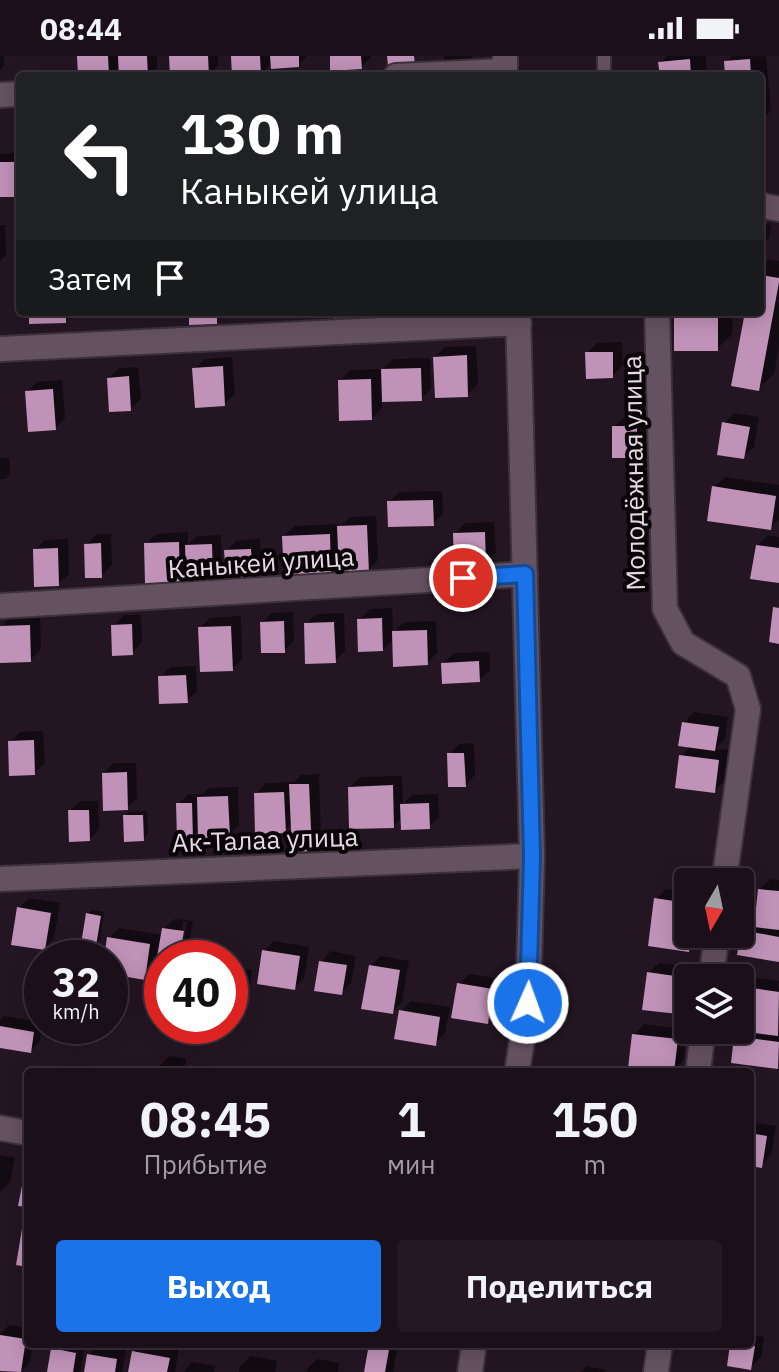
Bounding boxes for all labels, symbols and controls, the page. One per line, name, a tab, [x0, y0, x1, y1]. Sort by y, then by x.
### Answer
text: 08:44	[40, 9, 122, 48]
text: 130 m	[180, 97, 344, 169]
icon: left	[48, 104, 152, 208]
text: Каныкей улица	[180, 167, 438, 214]
icon: arrive	[148, 256, 192, 300]
text: Затем	[48, 259, 132, 298]
street label: Молодёжная улица	[614, 355, 652, 591]
street label: Каныкей улица	[167, 539, 355, 585]
pin	[429, 544, 497, 612]
icon: arrive	[441, 556, 485, 600]
street label: Ак-Талаа улица	[171, 819, 359, 859]
north arrow	[674, 868, 754, 948]
map controls	[674, 868, 754, 1044]
speed limit sign: 40	[144, 940, 248, 1044]
text: 32	[52, 956, 100, 1008]
position arrow	[486, 961, 570, 1045]
button: layers	[674, 964, 754, 1044]
text: km/h	[52, 998, 100, 1025]
text: 08:45	[140, 1088, 271, 1150]
text: 1	[397, 1088, 426, 1150]
text: 150	[552, 1088, 638, 1150]
text: Прибытие	[144, 1147, 267, 1181]
text: мин	[387, 1147, 436, 1181]
text: m	[583, 1147, 606, 1181]
button: Выход	[56, 1240, 381, 1332]
button: Поделиться	[397, 1240, 722, 1332]

